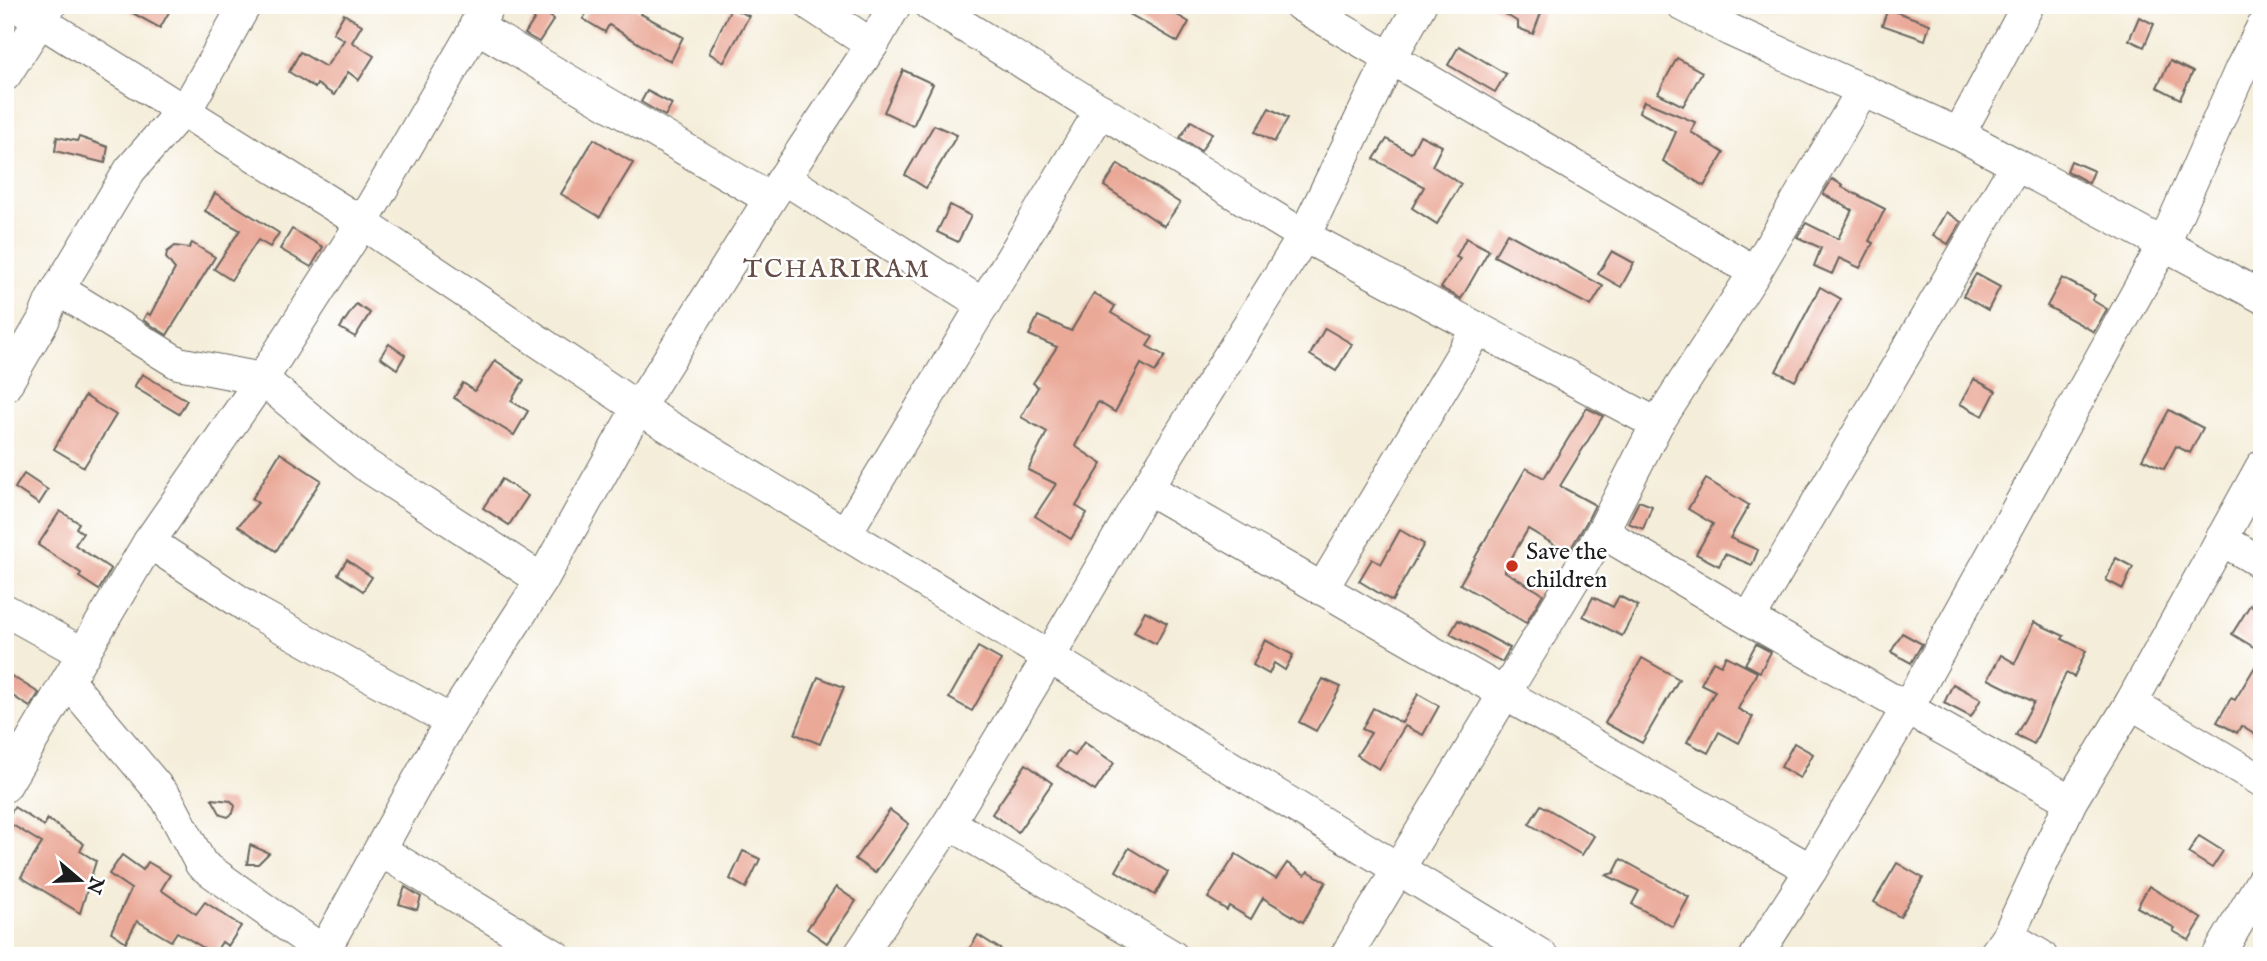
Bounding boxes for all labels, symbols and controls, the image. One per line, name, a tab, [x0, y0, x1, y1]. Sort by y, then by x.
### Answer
district label: TCHARIRAM	[743, 253, 931, 286]
place label: Save the children	[1526, 537, 1608, 596]
marker: Save the children	[1504, 558, 1520, 574]
north arrow	[46, 846, 116, 916]
text: N	[80, 872, 109, 897]

